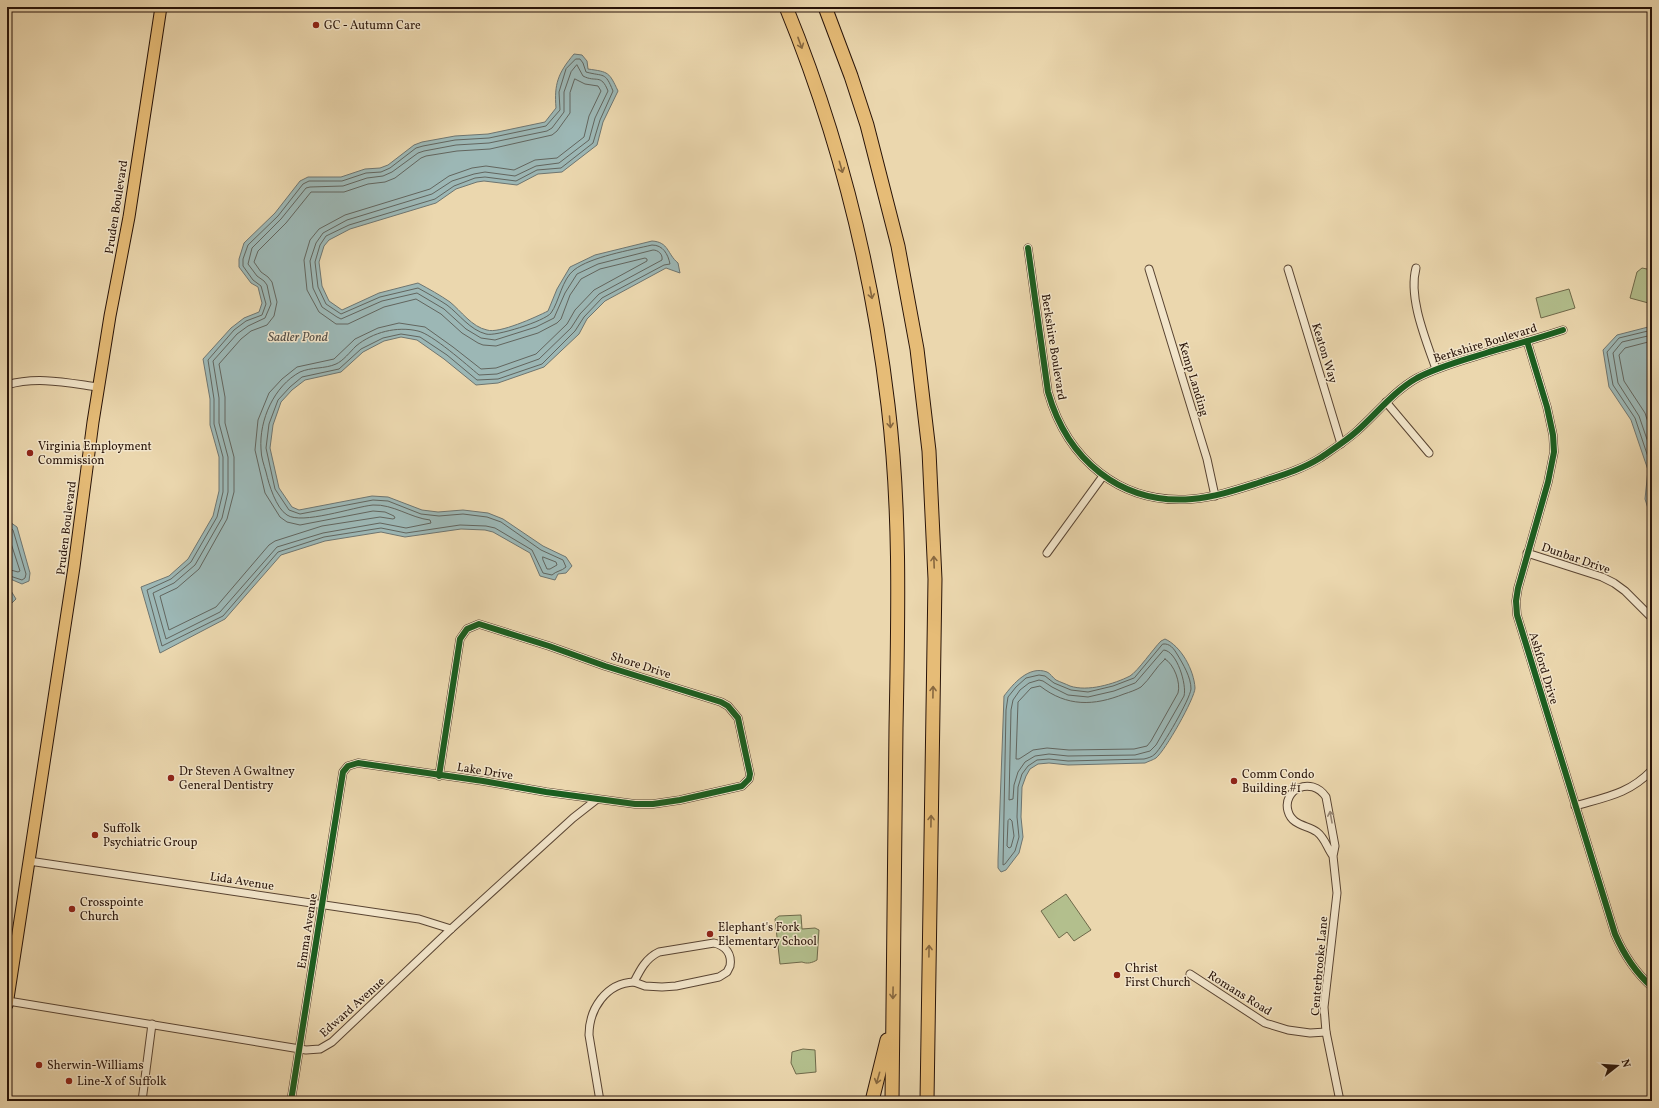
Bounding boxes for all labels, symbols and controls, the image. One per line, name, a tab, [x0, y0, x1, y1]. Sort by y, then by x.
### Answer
place label: GC - Autumn Care	[324, 18, 421, 34]
marker: GC - Autumn Care	[311, 20, 321, 30]
one-way arrow	[797, 37, 805, 49]
street label: Pruden Boulevard	[102, 159, 132, 255]
one-way arrow	[838, 160, 845, 173]
one-way arrow	[867, 286, 875, 299]
street label: Berkshire Boulevard	[1037, 293, 1069, 402]
street label: Keaton Way	[1307, 321, 1341, 386]
street label: Berkshire Boulevard	[1431, 321, 1539, 367]
water label: Sadler Pond	[268, 329, 328, 347]
street label: Kemp Landing	[1174, 340, 1212, 418]
one-way arrow	[886, 415, 893, 428]
place label: Virginia Employment Commission	[38, 439, 152, 469]
marker: Virginia Employment Commission	[25, 448, 35, 458]
street label: Pruden Boulevard	[53, 480, 81, 576]
street label: Dunbar Drive	[1539, 540, 1613, 578]
one-way arrow	[931, 556, 938, 569]
street label: Ashford Drive	[1524, 630, 1562, 707]
street label: Shore Drive	[608, 649, 673, 683]
one-way arrow	[929, 686, 937, 699]
street label: Lake Drive	[456, 760, 514, 784]
place label: Dr Steven A Gwaltney General Dentistry	[179, 764, 295, 794]
place label: Comm Condo Building #1	[1242, 767, 1314, 797]
marker: Dr Steven A Gwaltney General Dentistry	[166, 773, 176, 783]
marker: Comm Condo Building #1	[1229, 776, 1239, 786]
one-way arrow	[1327, 811, 1335, 824]
one-way arrow	[927, 815, 935, 828]
place label: Suffolk Psychiatric Group	[103, 821, 197, 851]
marker: Suffolk Psychiatric Group	[90, 830, 100, 840]
street label: Lida Avenue	[209, 869, 275, 895]
street label: Emma Avenue	[294, 892, 322, 970]
place label: Crosspointe Church	[80, 895, 144, 925]
marker: Crosspointe Church	[67, 904, 77, 914]
street label: Centerbrooke Lane	[1308, 915, 1332, 1016]
place label: Elephant's Fork Elementary School	[718, 920, 817, 950]
marker: Elephant's Fork Elementary School	[705, 929, 715, 939]
one-way arrow	[925, 945, 933, 958]
place label: Christ First Church	[1125, 961, 1191, 991]
street label: Romans Road	[1204, 968, 1275, 1020]
marker: Christ First Church	[1112, 970, 1122, 980]
street label: Edward Avenue	[317, 974, 389, 1041]
one-way arrow	[890, 986, 897, 999]
north arrow	[1597, 1046, 1637, 1086]
text: N	[1617, 1057, 1633, 1070]
place label: Sherwin-Williams	[47, 1058, 144, 1074]
marker: Sherwin-Williams	[34, 1060, 44, 1070]
one-way arrow	[874, 1072, 881, 1085]
place label: Line-X of Suffolk	[77, 1074, 167, 1090]
marker: Line-X of Suffolk	[64, 1076, 74, 1086]

